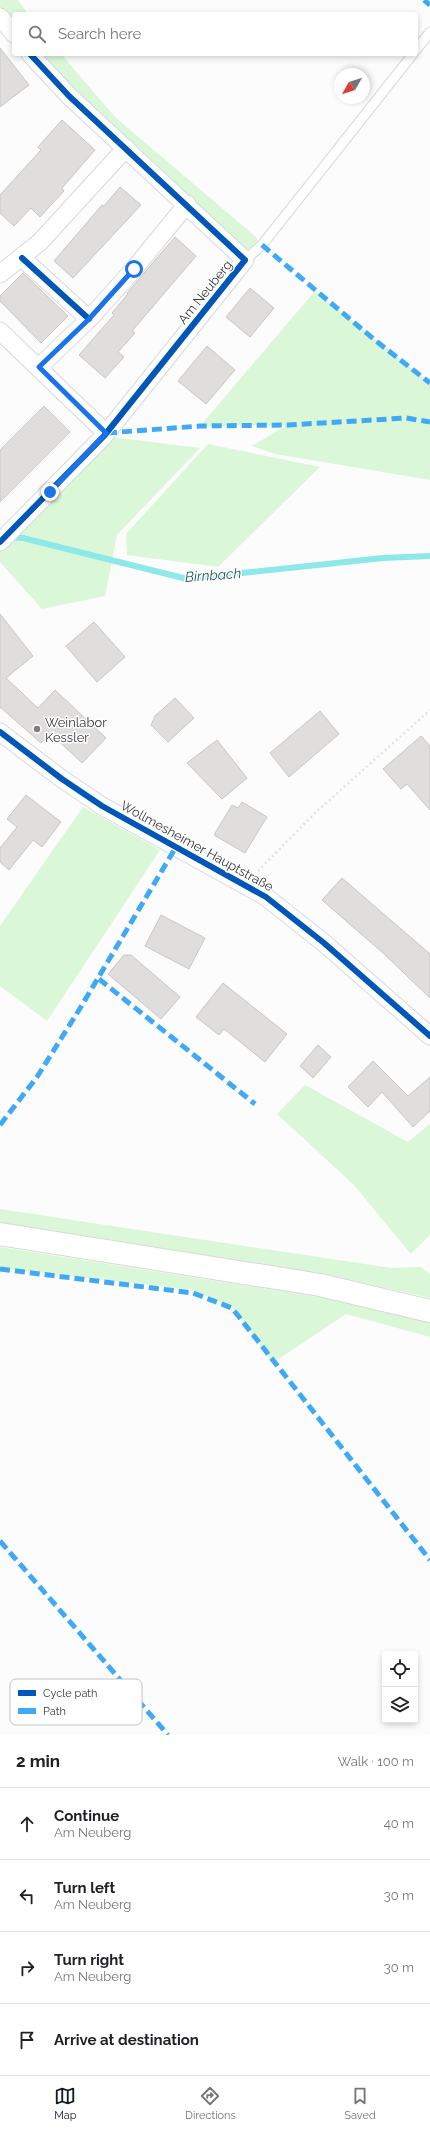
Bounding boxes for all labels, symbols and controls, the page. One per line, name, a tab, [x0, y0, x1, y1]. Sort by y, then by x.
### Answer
search box	[12, 12, 418, 56]
icon: search	[26, 23, 48, 45]
text: Search here	[58, 25, 141, 43]
north arrow	[334, 68, 370, 104]
street label: Am Neuberg	[175, 257, 235, 327]
route start	[125, 260, 143, 278]
route end	[41, 483, 59, 501]
water label: Birnbach	[184, 565, 242, 585]
place label: Weinlabor Kessler	[45, 715, 107, 745]
marker: Weinlabor Kessler	[32, 724, 42, 734]
street label: Wollmesheimer Hauptstraße	[118, 798, 276, 894]
map controls	[382, 1651, 418, 1723]
button: locate	[382, 1651, 418, 1687]
legend	[10, 1679, 142, 1725]
text: Cycle path	[43, 1687, 97, 1700]
button: layers	[382, 1687, 418, 1723]
text: Path	[43, 1705, 66, 1718]
text: 2 min	[16, 1751, 60, 1771]
text: Walk · 100 m	[338, 1754, 414, 1769]
text: Continue	[54, 1807, 119, 1825]
icon: ahead	[16, 1813, 38, 1835]
text: 40 m	[384, 1816, 414, 1831]
text: Am Neuberg	[54, 1825, 131, 1840]
text: Turn left	[54, 1879, 115, 1897]
icon: left	[16, 1885, 38, 1907]
text: 30 m	[384, 1888, 414, 1903]
text: Am Neuberg	[54, 1897, 131, 1912]
text: Turn right	[54, 1951, 124, 1969]
icon: right	[16, 1957, 38, 1979]
text: 30 m	[384, 1960, 414, 1975]
text: Am Neuberg	[54, 1969, 131, 1984]
icon: arrive	[16, 2029, 38, 2051]
text: Arrive at destination	[54, 2031, 199, 2049]
tab: Map	[54, 2085, 77, 2122]
tab: Directions	[185, 2085, 236, 2122]
tab: Saved	[344, 2085, 376, 2122]

